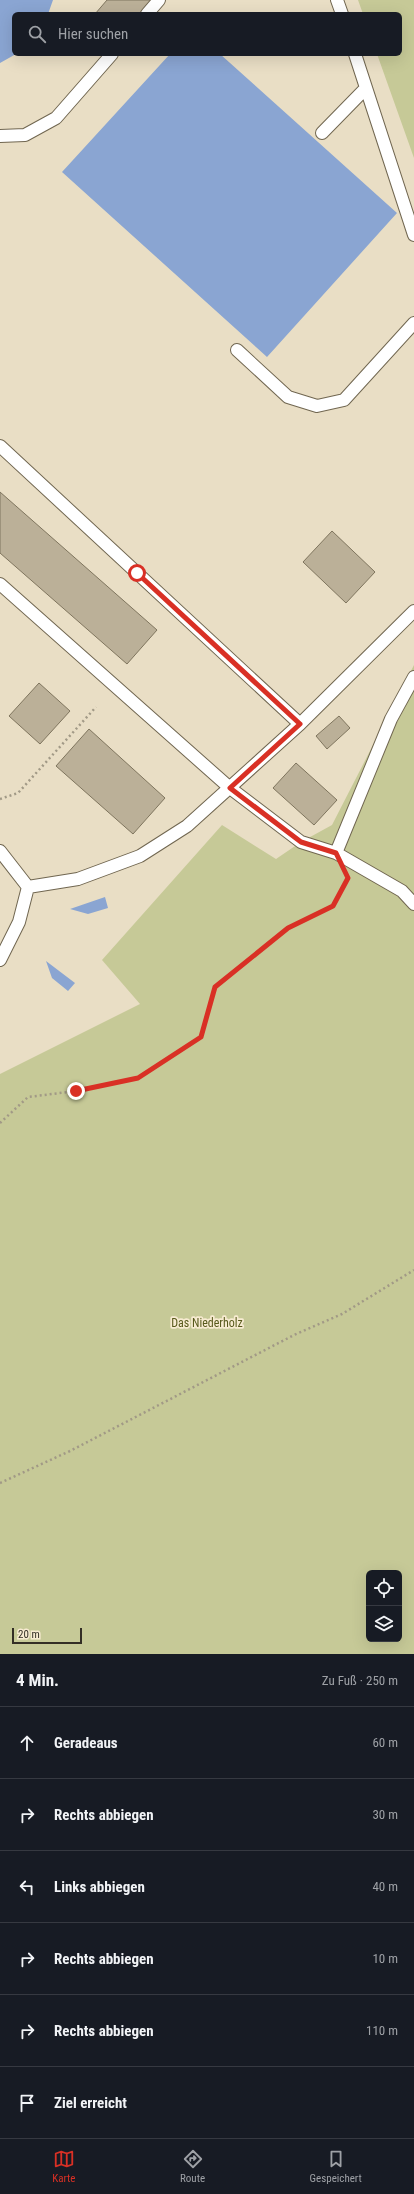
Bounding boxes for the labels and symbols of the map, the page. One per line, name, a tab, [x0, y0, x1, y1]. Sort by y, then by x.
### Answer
route start	[128, 564, 146, 582]
route end	[67, 1082, 85, 1100]
park label: Das Niederholz	[171, 1316, 243, 1330]
scale bar	[12, 1626, 82, 1645]

